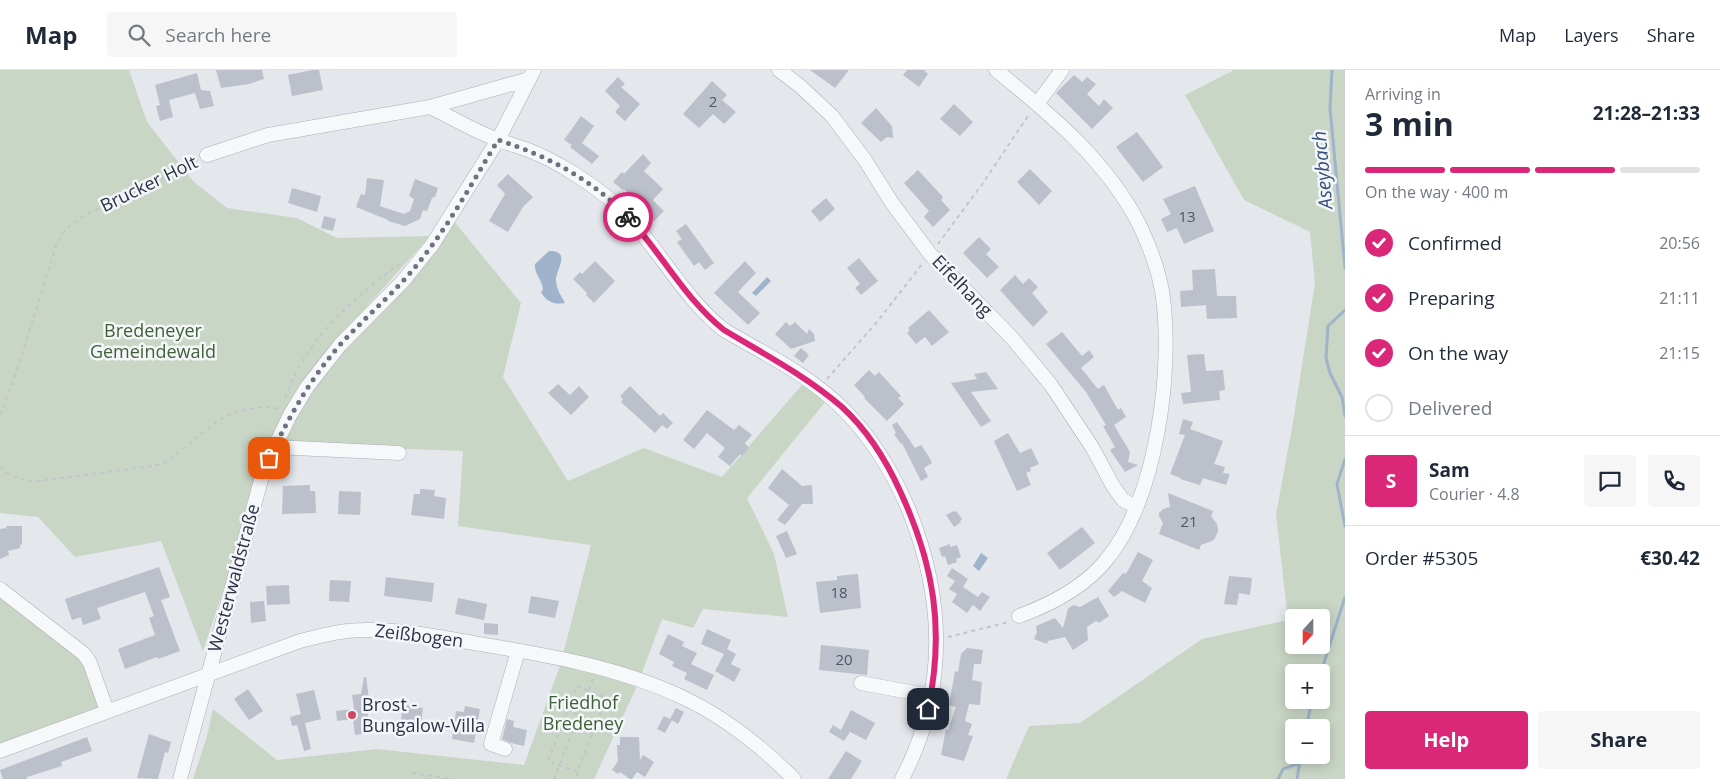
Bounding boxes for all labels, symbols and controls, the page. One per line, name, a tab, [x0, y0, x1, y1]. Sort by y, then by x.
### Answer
search box	[107, 12, 457, 57]
text: Map	[25, 18, 77, 51]
icon: search	[125, 21, 153, 49]
text: Search here	[165, 22, 271, 48]
text: Map	[1499, 23, 1536, 47]
text: Layers	[1564, 23, 1619, 47]
text: Share	[1647, 23, 1695, 47]
text: Arriving in	[1365, 83, 1441, 105]
house number: 2	[709, 91, 717, 111]
text: 21:28–21:33	[1593, 100, 1700, 126]
text: 3 min	[1365, 102, 1454, 145]
water label: Aseybach	[1306, 130, 1339, 212]
street label: Brucker Holt	[96, 149, 201, 217]
text: On the way · 400 m	[1365, 181, 1508, 203]
courier	[603, 192, 653, 242]
icon: bike	[614, 203, 642, 231]
house number: 13	[1178, 206, 1196, 226]
icon: check	[1365, 229, 1393, 257]
text: Confirmed	[1408, 230, 1502, 256]
text: 20:56	[1659, 232, 1700, 254]
street label: Eifelhang	[927, 249, 998, 322]
icon: check	[1365, 284, 1393, 312]
text: Preparing	[1408, 285, 1495, 311]
text: 21:11	[1659, 287, 1700, 309]
park label: Bredeneyer Gemeindewald	[90, 318, 216, 363]
icon: check	[1365, 339, 1393, 367]
text: On the way	[1408, 340, 1508, 366]
text: 21:15	[1659, 342, 1700, 364]
text: Delivered	[1408, 395, 1492, 421]
pin	[248, 437, 290, 479]
icon: bag	[255, 444, 283, 472]
button: chat	[1584, 455, 1636, 507]
button: phone	[1648, 455, 1700, 507]
text: Sam	[1429, 457, 1470, 483]
text: S	[1386, 468, 1396, 494]
text: Courier · 4.8	[1429, 483, 1520, 505]
street label: Westerwaldstraße	[202, 501, 264, 654]
house number: 21	[1180, 511, 1198, 531]
text: Order #5305	[1365, 545, 1478, 571]
text: €30.42	[1640, 545, 1700, 571]
house number: 18	[830, 582, 848, 602]
north arrow	[1285, 609, 1330, 654]
map controls	[1285, 609, 1330, 764]
street label: Zeißbogen	[374, 618, 465, 652]
house number: 20	[835, 649, 853, 669]
button: +	[1285, 664, 1330, 709]
pin	[907, 688, 949, 730]
park label: Friedhof Bredeney	[543, 690, 624, 735]
place label: Brost - Bungalow-Villa	[362, 692, 485, 737]
icon: home	[914, 695, 942, 723]
marker: Brost - Bungalow-Villa	[346, 709, 358, 721]
button: Help	[1365, 711, 1528, 769]
button: Share	[1538, 711, 1700, 769]
button: −	[1285, 719, 1330, 764]

